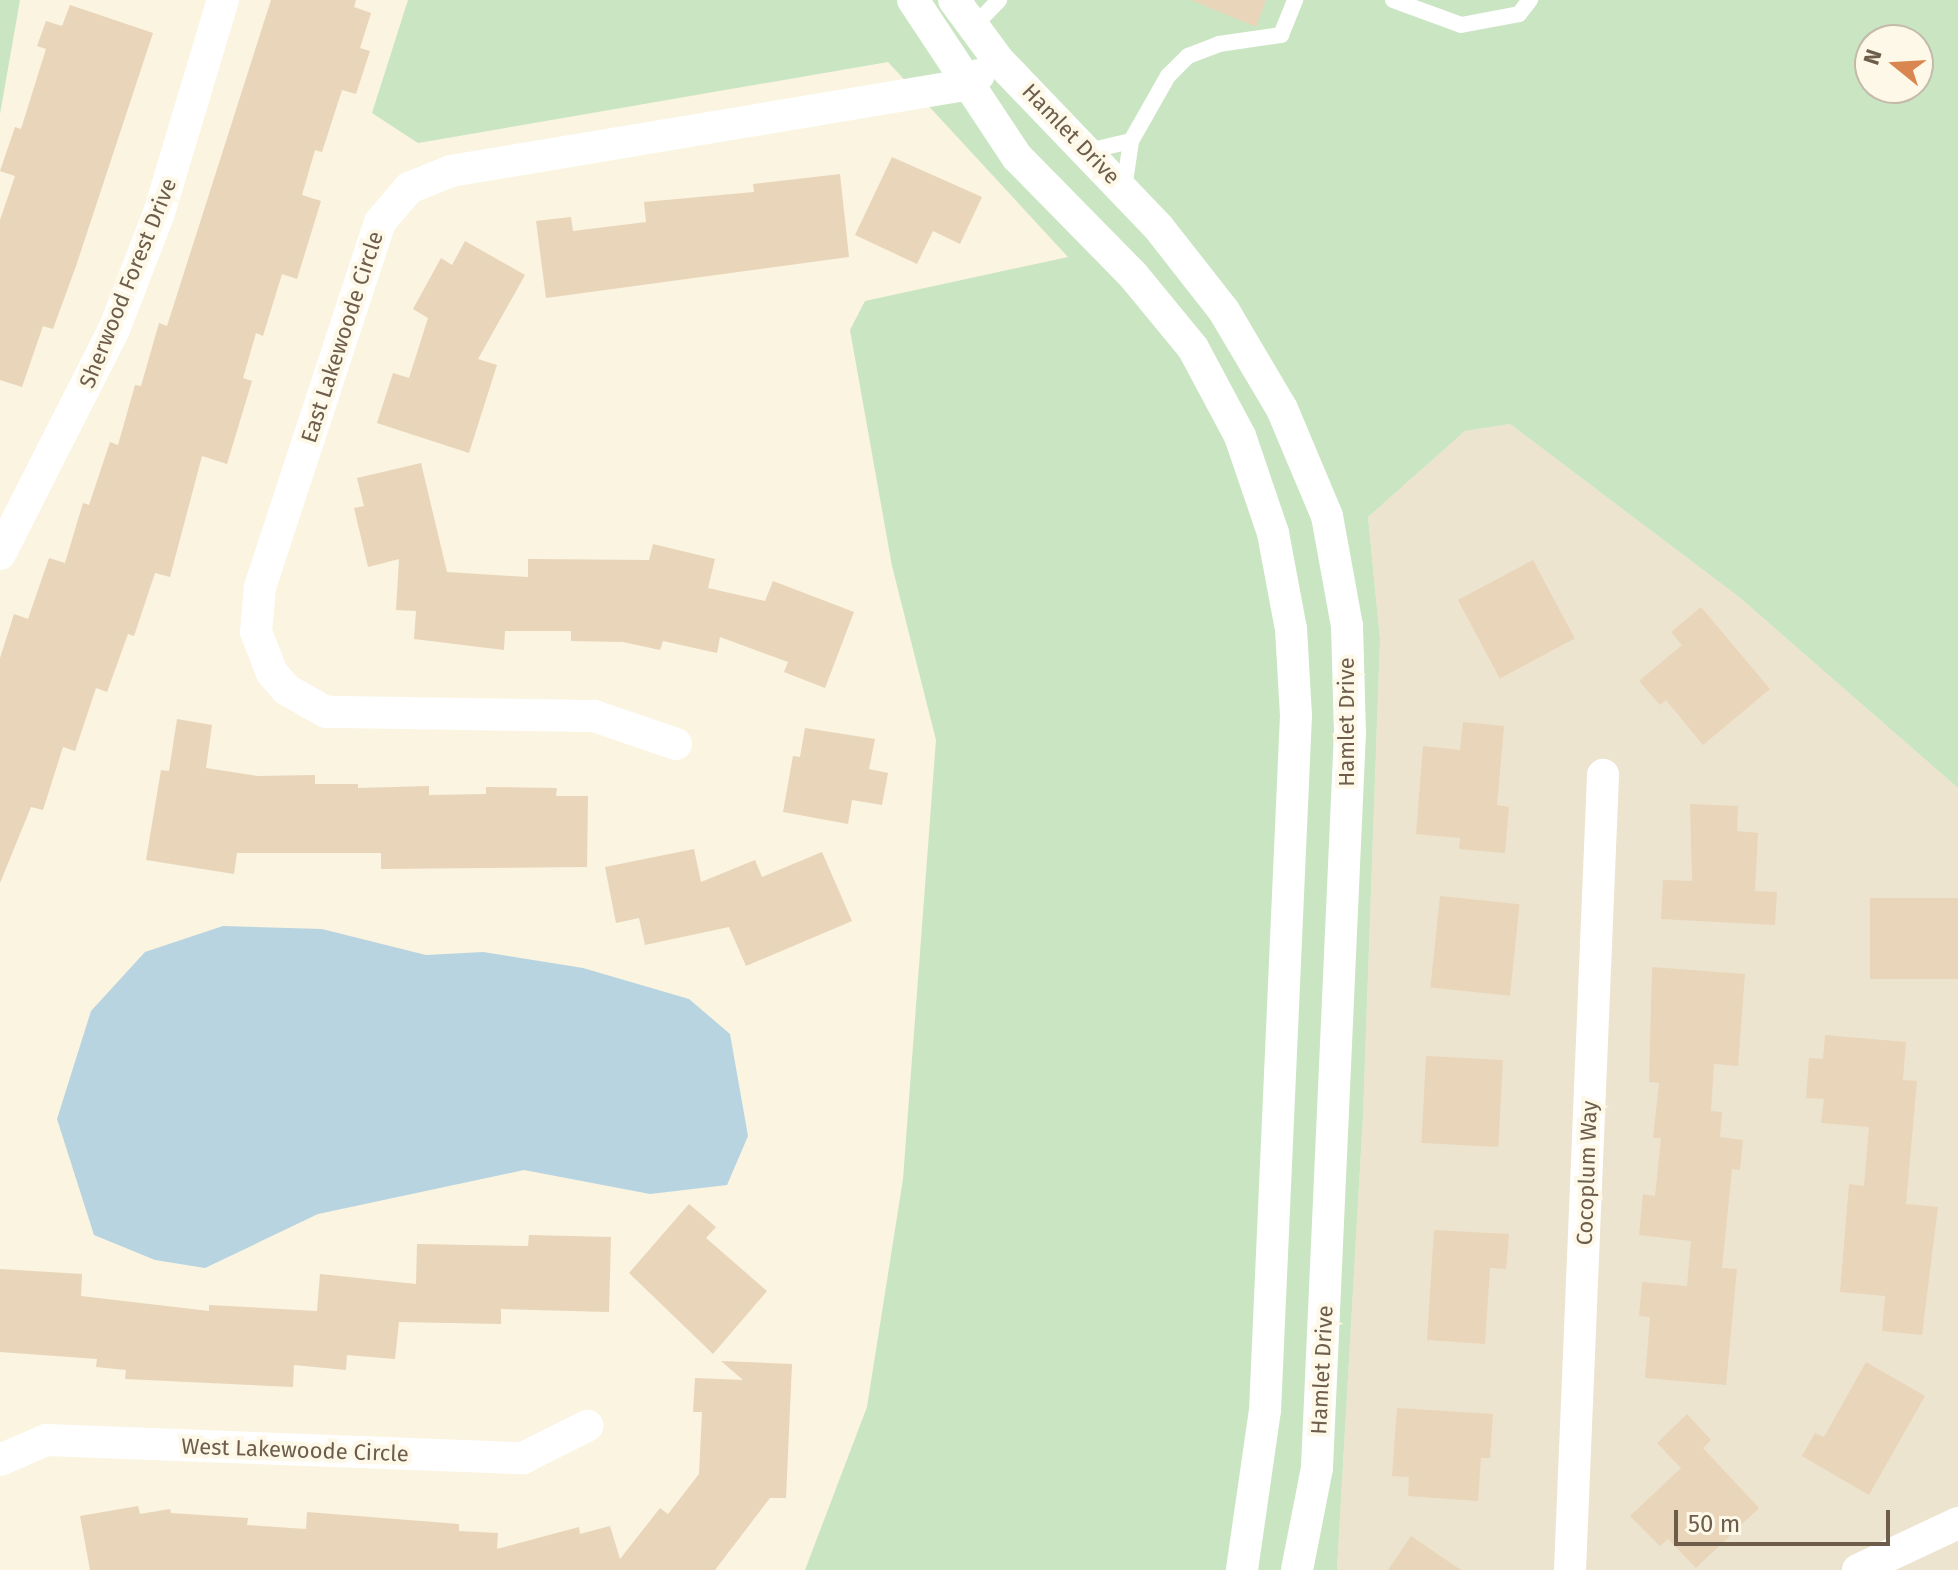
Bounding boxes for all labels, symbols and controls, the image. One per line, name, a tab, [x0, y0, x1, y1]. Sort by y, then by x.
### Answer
north arrow	[1854, 24, 1934, 104]
text: N	[1858, 46, 1888, 68]
street label: Hamlet Drive	[1017, 78, 1125, 190]
street label: Sherwood Forest Drive	[74, 174, 182, 392]
street label: East Lakewoode Circle	[295, 228, 389, 446]
street label: Hamlet Drive	[1334, 657, 1360, 787]
street label: Cocoplum Way	[1571, 1100, 1603, 1246]
street label: Hamlet Drive	[1305, 1305, 1339, 1435]
street label: West Lakewoode Circle	[181, 1433, 409, 1467]
scale bar	[1678, 1494, 1894, 1544]
text: 50 m	[1688, 1510, 1740, 1538]

